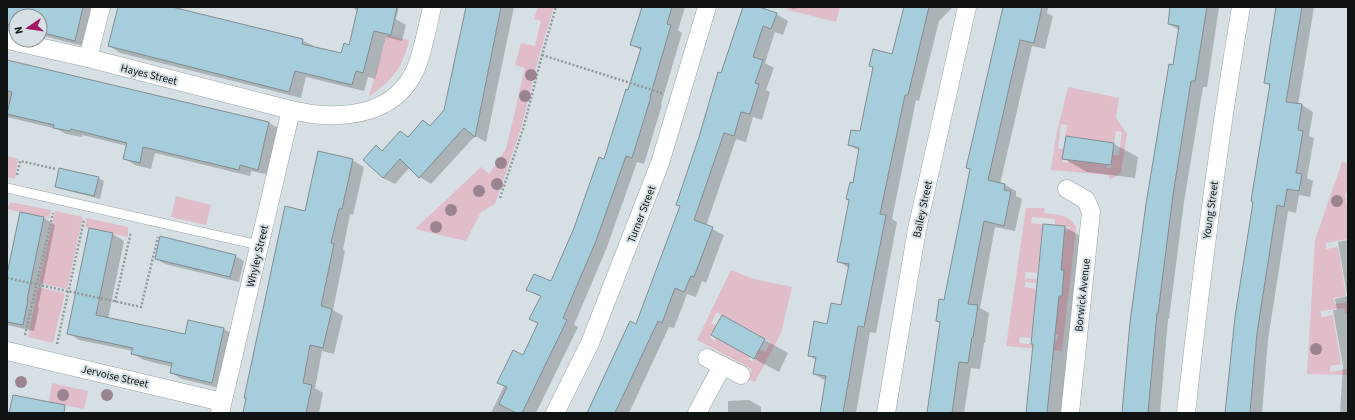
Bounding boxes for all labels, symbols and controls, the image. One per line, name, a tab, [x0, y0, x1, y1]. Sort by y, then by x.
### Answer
north arrow	[8, 8, 48, 48]
text: N	[11, 25, 27, 35]
street label: Hayes Street	[119, 60, 179, 89]
street label: Bailey Street	[909, 179, 936, 239]
street label: Young Street	[1199, 180, 1222, 241]
street label: Turner Street	[624, 183, 659, 245]
street label: Whyley Street	[243, 223, 272, 288]
street label: Borwick Avenue	[1071, 257, 1094, 332]
street label: Jervoise Street	[80, 361, 150, 392]

